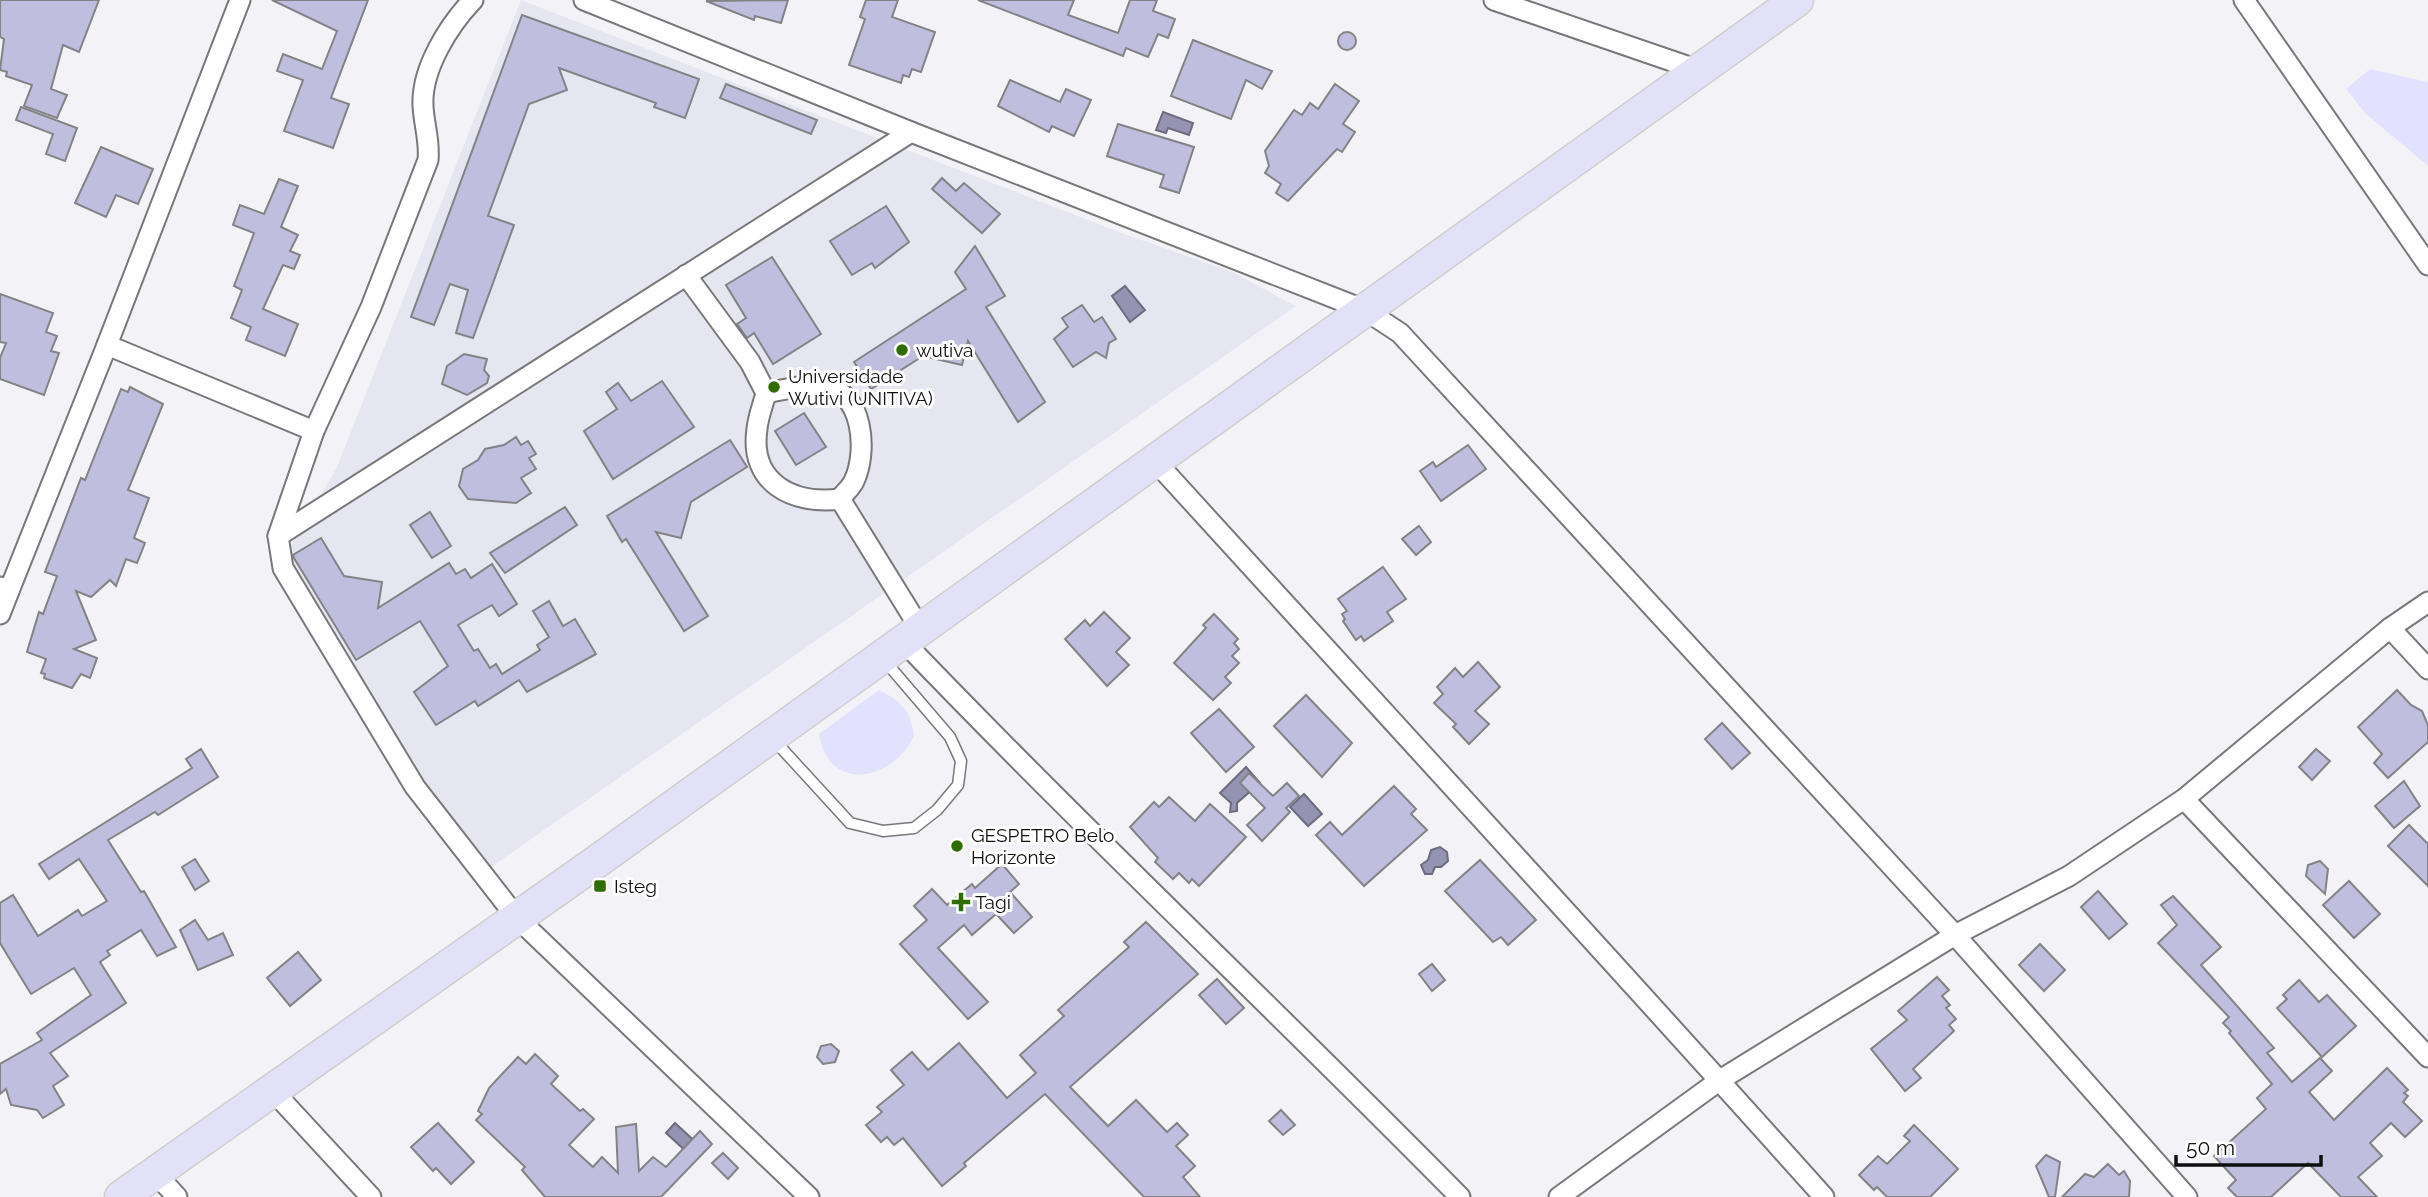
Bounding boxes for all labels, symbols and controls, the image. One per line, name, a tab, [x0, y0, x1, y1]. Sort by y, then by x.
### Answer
place label: wutiva	[916, 339, 973, 361]
marker: wutiva	[894, 342, 910, 358]
place label: Universidade Wutivi (UNITIVA)	[788, 365, 933, 409]
marker: Universidade Wutivi (UNITIVA)	[766, 379, 782, 395]
place label: GESPETRO Belo Horizonte	[971, 824, 1114, 868]
marker: GESPETRO Belo Horizonte	[949, 838, 965, 854]
place label: Isteg	[614, 875, 657, 897]
marker: Isteg	[592, 878, 608, 894]
place label: Tagi	[975, 891, 1011, 913]
marker: Tagi	[953, 894, 969, 910]
scale bar	[2176, 1124, 2321, 1168]
text: 50 m	[2186, 1135, 2235, 1160]

